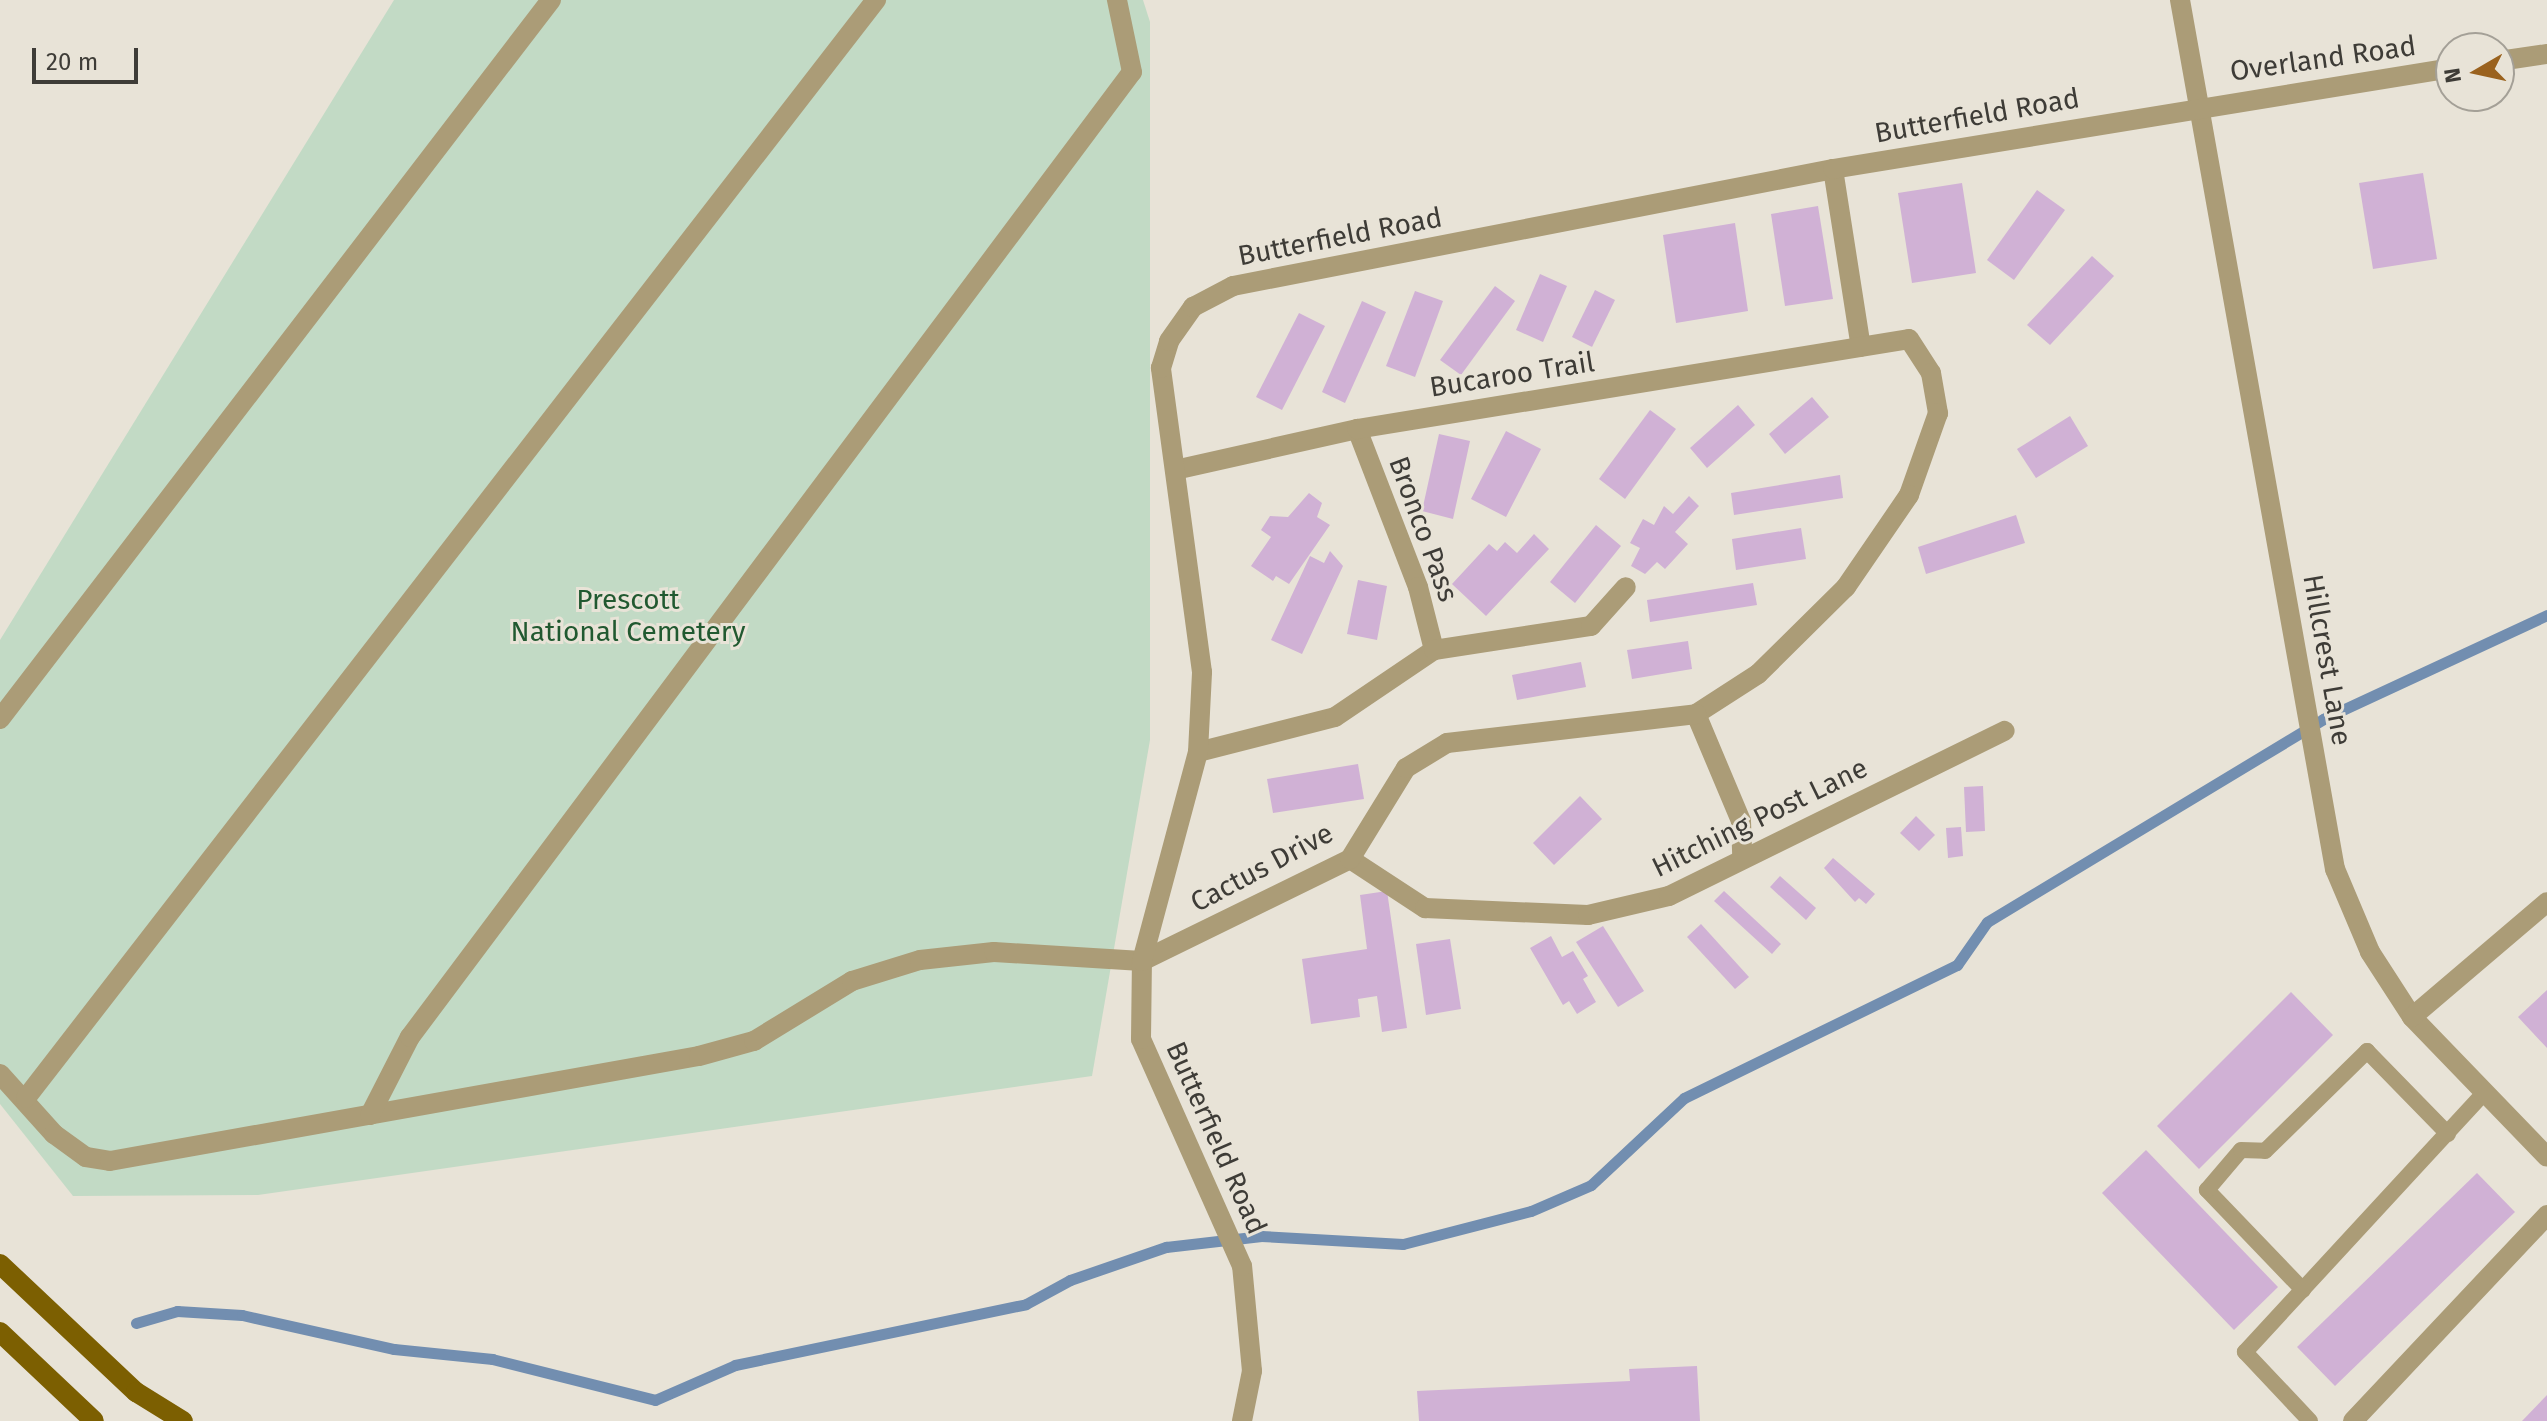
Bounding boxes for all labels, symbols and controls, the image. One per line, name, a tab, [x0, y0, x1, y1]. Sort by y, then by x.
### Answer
street label: Overland Road	[2228, 29, 2418, 89]
scale bar	[36, 32, 142, 82]
north arrow	[2435, 32, 2515, 112]
text: 20 m	[46, 48, 98, 76]
text: N	[2438, 66, 2467, 85]
street label: Butterfield Road	[1872, 81, 2082, 151]
street label: Butterfield Road	[1235, 201, 1445, 273]
street label: Bucaroo Trail	[1427, 345, 1597, 405]
street label: Bronco Pass	[1381, 452, 1465, 606]
street label: Hillcrest Lane	[2295, 572, 2359, 748]
park label: Prescott National Cemetery	[511, 583, 745, 649]
street label: Hitching Post Lane	[1647, 751, 1873, 885]
street label: Cactus Drive	[1185, 816, 1339, 920]
street label: Butterfield Road	[1158, 1036, 1274, 1240]

